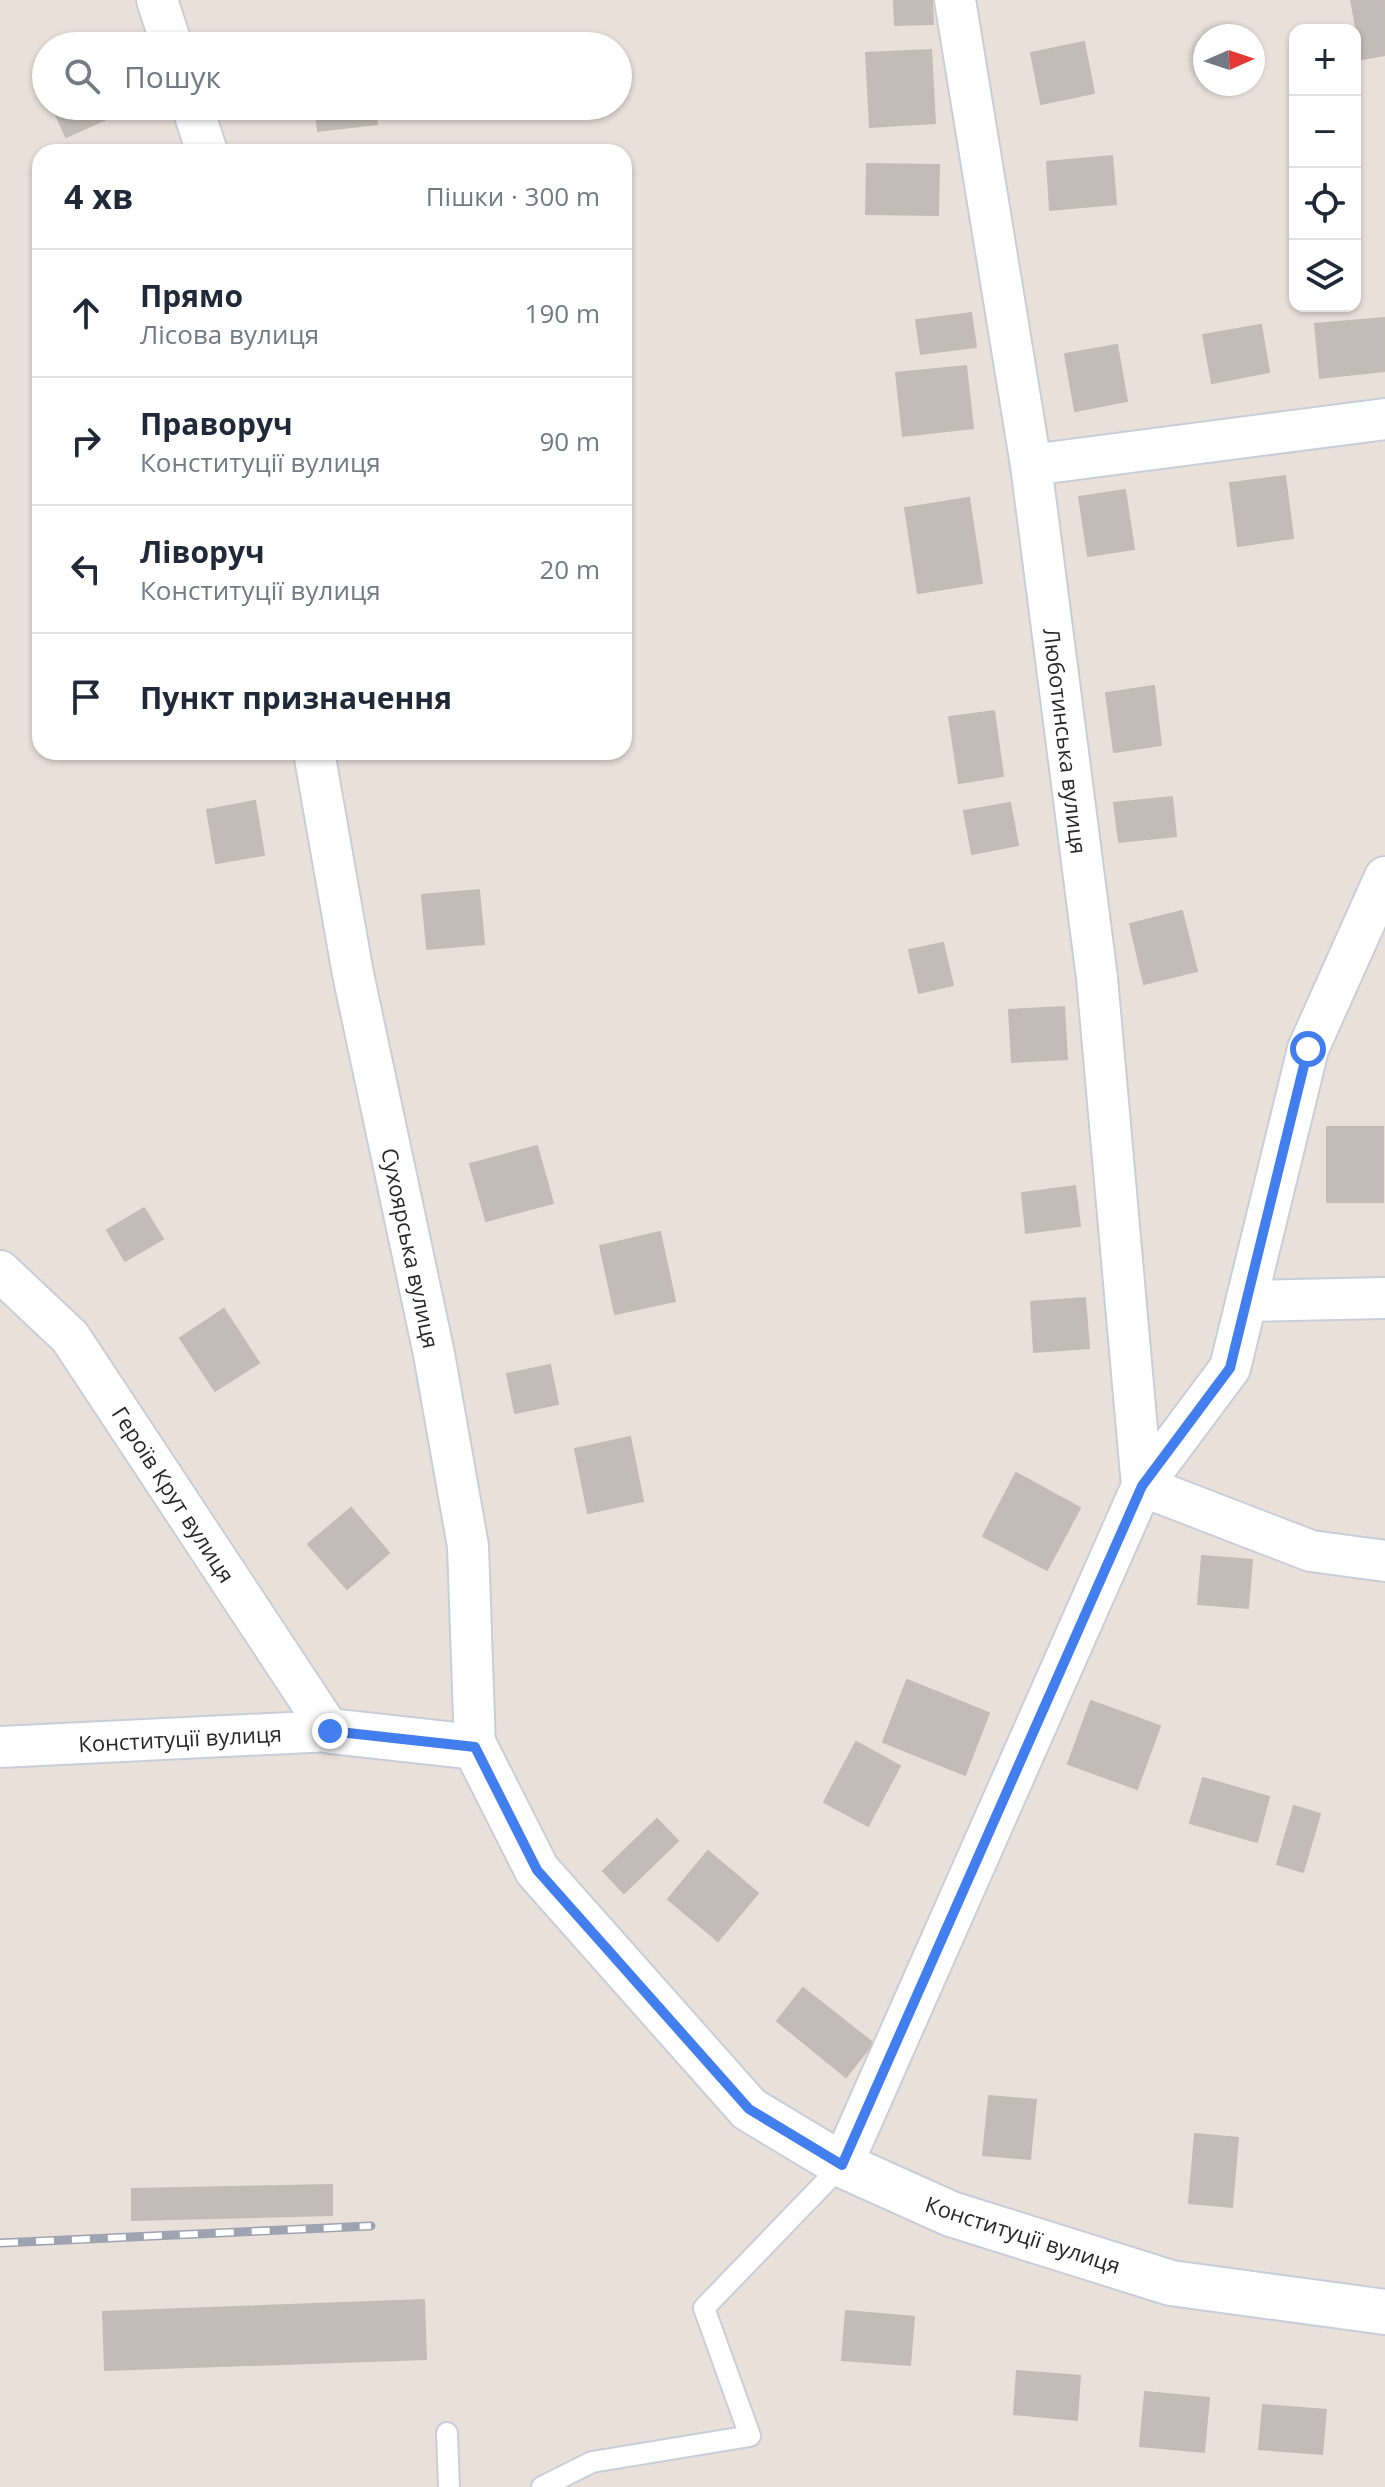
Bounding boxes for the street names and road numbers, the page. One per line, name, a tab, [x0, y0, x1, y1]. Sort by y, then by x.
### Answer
street label: Люботинська вулиця	[1037, 626, 1095, 856]
street label: Сухоярська вулиця	[375, 1145, 447, 1351]
street label: Героїв Крут вулиця	[106, 1400, 242, 1588]
street label: Конституції вулиця	[78, 1718, 282, 1758]
street label: Конституції вулиця	[922, 2188, 1124, 2280]

